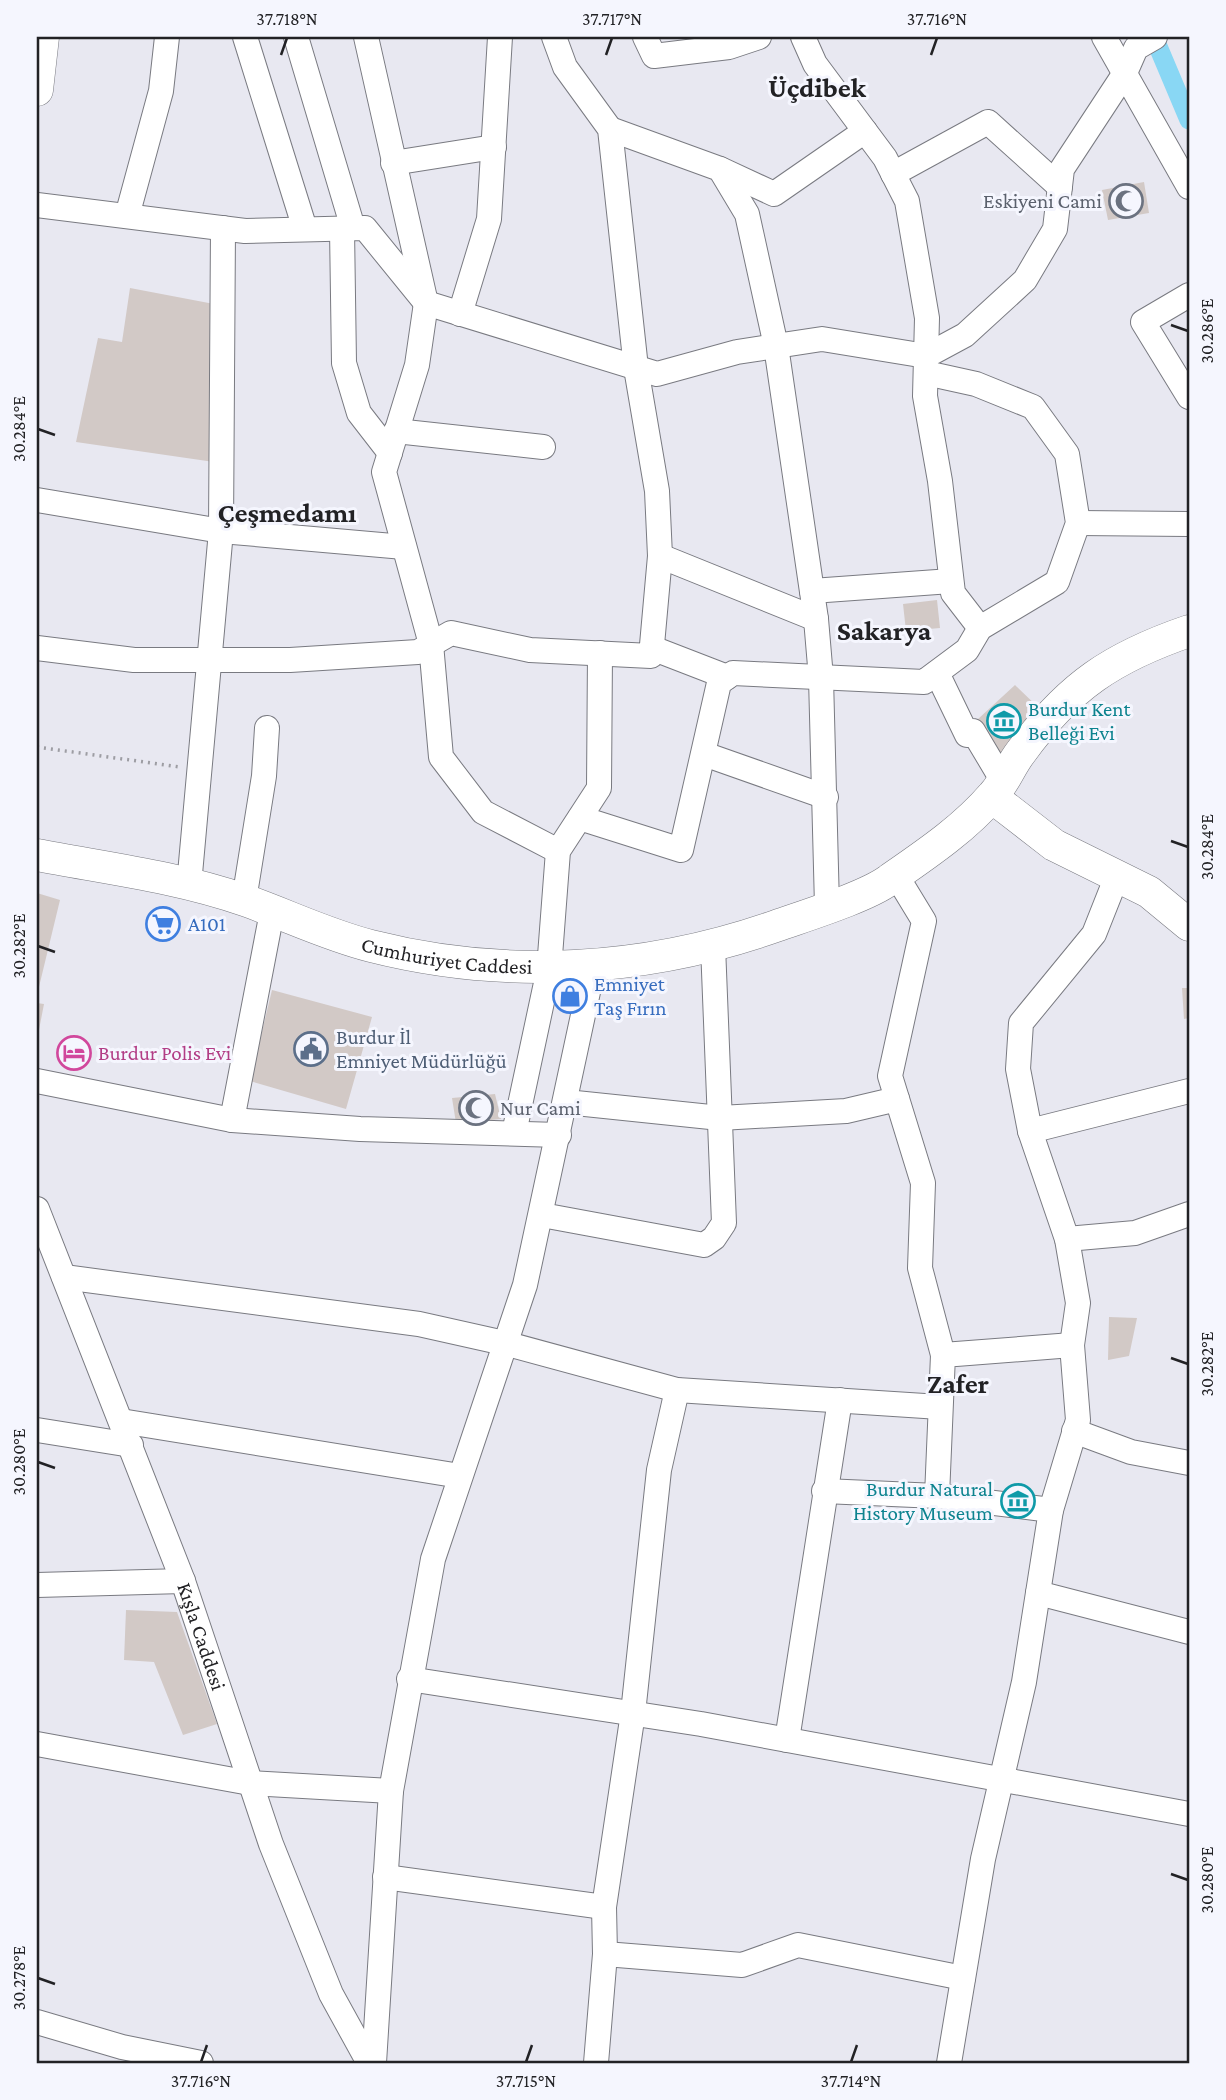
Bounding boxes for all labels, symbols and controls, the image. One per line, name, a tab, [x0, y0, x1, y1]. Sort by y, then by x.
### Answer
text: 37.718°N	[256, 9, 318, 29]
text: 37.717°N	[582, 9, 642, 29]
text: 37.716°N	[907, 9, 967, 29]
district label: Üçdibek	[768, 72, 867, 103]
mosque icon: Eskiyeni Cami	[1107, 182, 1145, 220]
place label: Eskiyeni Cami	[983, 189, 1102, 213]
text: 30.286°E	[1197, 298, 1217, 364]
text: 30.284°E	[9, 396, 29, 462]
district label: Çeşmedamı	[218, 497, 356, 528]
district label: Sakarya	[837, 615, 932, 646]
place label: Burdur Kent Belleği Evi	[1028, 697, 1132, 745]
museum icon: Burdur Kent Belleği Evi	[985, 702, 1023, 740]
text: 30.284°E	[1197, 814, 1217, 880]
supermarket icon: A101	[144, 905, 182, 943]
place label: A101	[188, 912, 226, 936]
text: 30.282°E	[9, 913, 29, 978]
street label: Cumhuriyet Caddesi	[359, 932, 533, 979]
place label: Emniyet Taş Fırın	[594, 972, 667, 1020]
shop icon: Emniyet Taş Fırın	[551, 977, 589, 1015]
place label: Burdur İl Emniyet Müdürlüğü	[336, 1025, 507, 1073]
public building icon: Burdur İl Emniyet Müdürlüğü	[292, 1030, 330, 1068]
hotel icon: Burdur Polis Evi	[55, 1034, 93, 1072]
place label: Burdur Polis Evi	[98, 1041, 232, 1065]
mosque icon: Nur Cami	[457, 1089, 495, 1127]
place label: Nur Cami	[500, 1096, 581, 1120]
text: 30.282°E	[1197, 1331, 1217, 1396]
district label: Zafer	[927, 1368, 989, 1399]
text: 30.280°E	[9, 1428, 29, 1495]
place label: Burdur Natural History Museum	[853, 1477, 993, 1525]
museum icon: Burdur Natural History Museum	[999, 1482, 1037, 1520]
street label: Kışla Caddesi	[172, 1579, 231, 1694]
text: 30.280°E	[1197, 1846, 1217, 1913]
text: 30.278°E	[9, 1946, 29, 2010]
text: 37.716°N	[171, 2071, 231, 2091]
text: 37.715°N	[496, 2071, 556, 2091]
text: 37.714°N	[821, 2071, 882, 2091]

